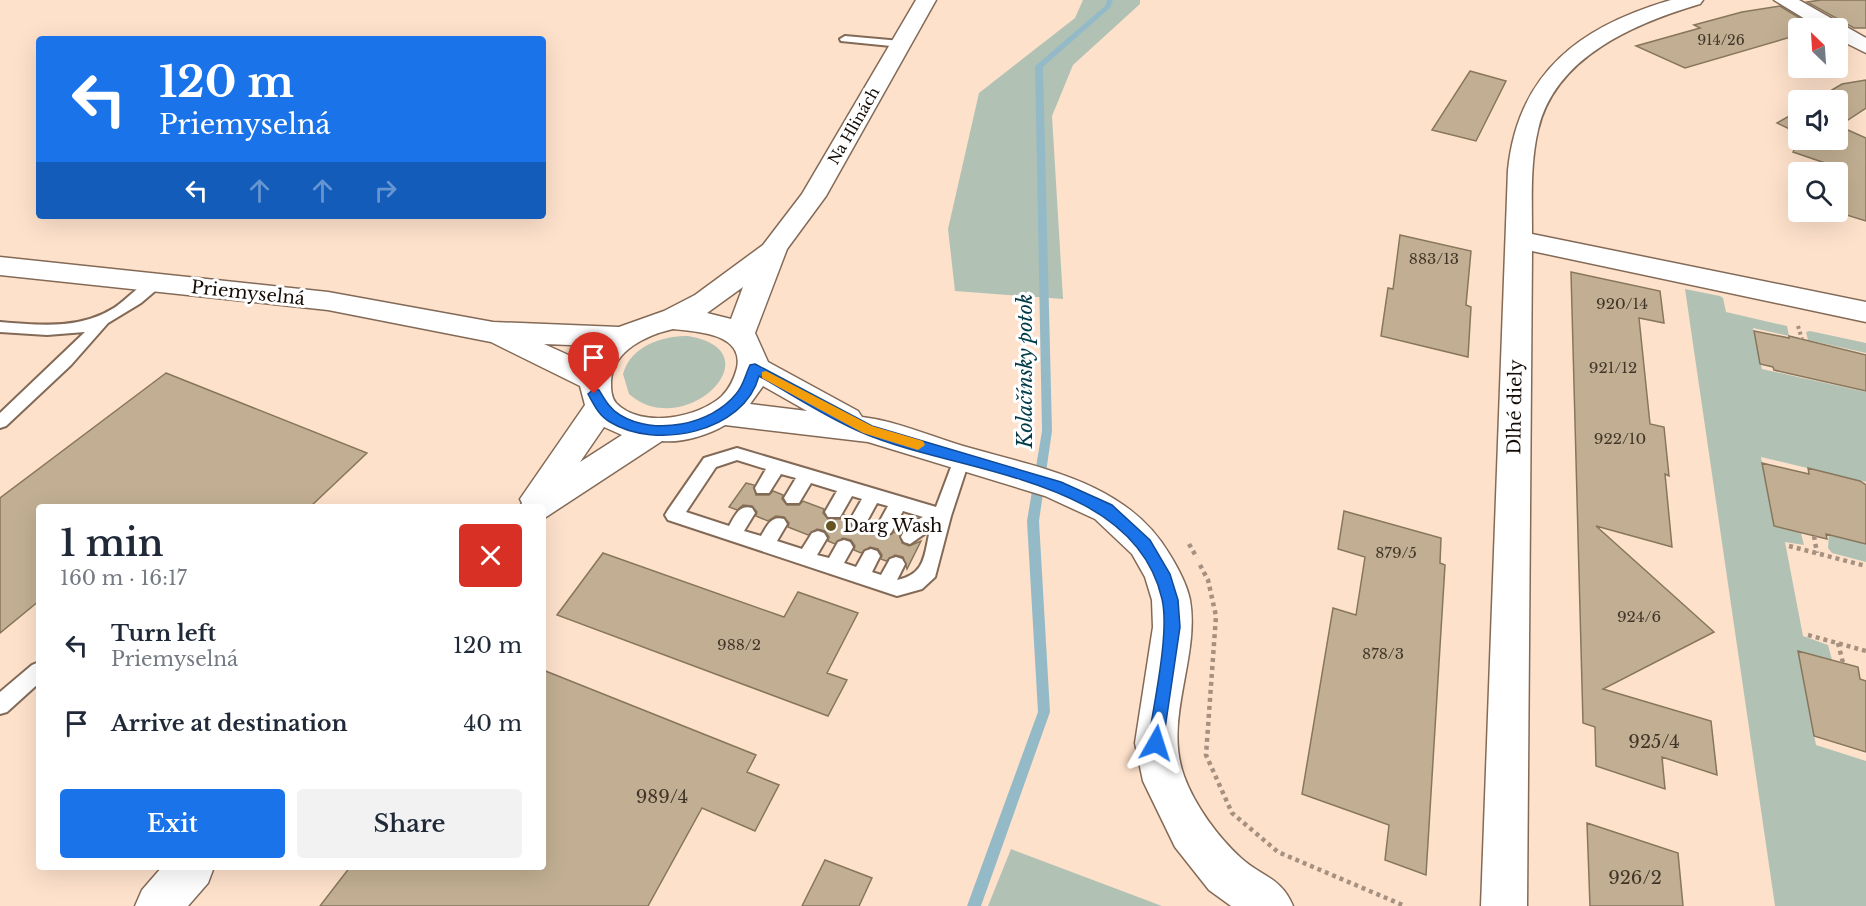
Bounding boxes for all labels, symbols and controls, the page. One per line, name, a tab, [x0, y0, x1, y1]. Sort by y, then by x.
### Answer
north arrow	[1788, 18, 1848, 78]
map controls	[1788, 18, 1848, 222]
house number: 914/26	[1697, 31, 1745, 49]
text: 120 m	[159, 56, 294, 108]
icon: left	[60, 60, 138, 138]
street label: Na Hlinách	[824, 84, 883, 168]
button: sound	[1788, 90, 1848, 150]
text: Priemyselná	[159, 108, 330, 141]
button: search	[1788, 162, 1848, 222]
icon: left	[180, 174, 213, 207]
icon: ahead	[243, 174, 276, 207]
icon: ahead	[306, 174, 339, 207]
icon: right	[369, 174, 402, 207]
house number: 883/13	[1409, 249, 1459, 268]
street label: Priemyselná	[190, 276, 306, 310]
water label: Kolačínsky potok	[1013, 294, 1037, 449]
house number: 920/14	[1596, 294, 1648, 313]
pin	[568, 332, 619, 394]
icon: arrive	[577, 341, 610, 374]
house number: 921/12	[1589, 358, 1637, 377]
street label: Dlhé diely	[1503, 359, 1527, 455]
house number: 922/10	[1594, 429, 1646, 448]
place label: Darg Wash	[843, 515, 943, 537]
marker: Darg Wash	[824, 519, 838, 533]
text: 1 min	[60, 521, 164, 566]
button: close	[459, 524, 522, 587]
house number: 879/5	[1375, 543, 1417, 562]
text: 160 m · 16:17	[60, 566, 187, 590]
house number: 924/6	[1617, 607, 1661, 626]
text: Turn left	[111, 620, 216, 647]
icon: left	[60, 629, 93, 662]
text: 120 m	[453, 632, 522, 659]
house number: 988/2	[717, 635, 761, 654]
house number: 878/3	[1362, 644, 1404, 663]
text: Priemyselná	[111, 647, 238, 671]
icon: arrive	[60, 707, 93, 740]
text: Arrive at destination	[111, 710, 348, 737]
text: 40 m	[464, 710, 522, 737]
position arrow	[1124, 711, 1188, 775]
house number: 925/4	[1628, 731, 1680, 753]
house number: 989/4	[636, 786, 688, 808]
button: Exit	[60, 789, 285, 858]
button: Share	[297, 789, 522, 858]
house number: 926/2	[1608, 867, 1662, 889]

